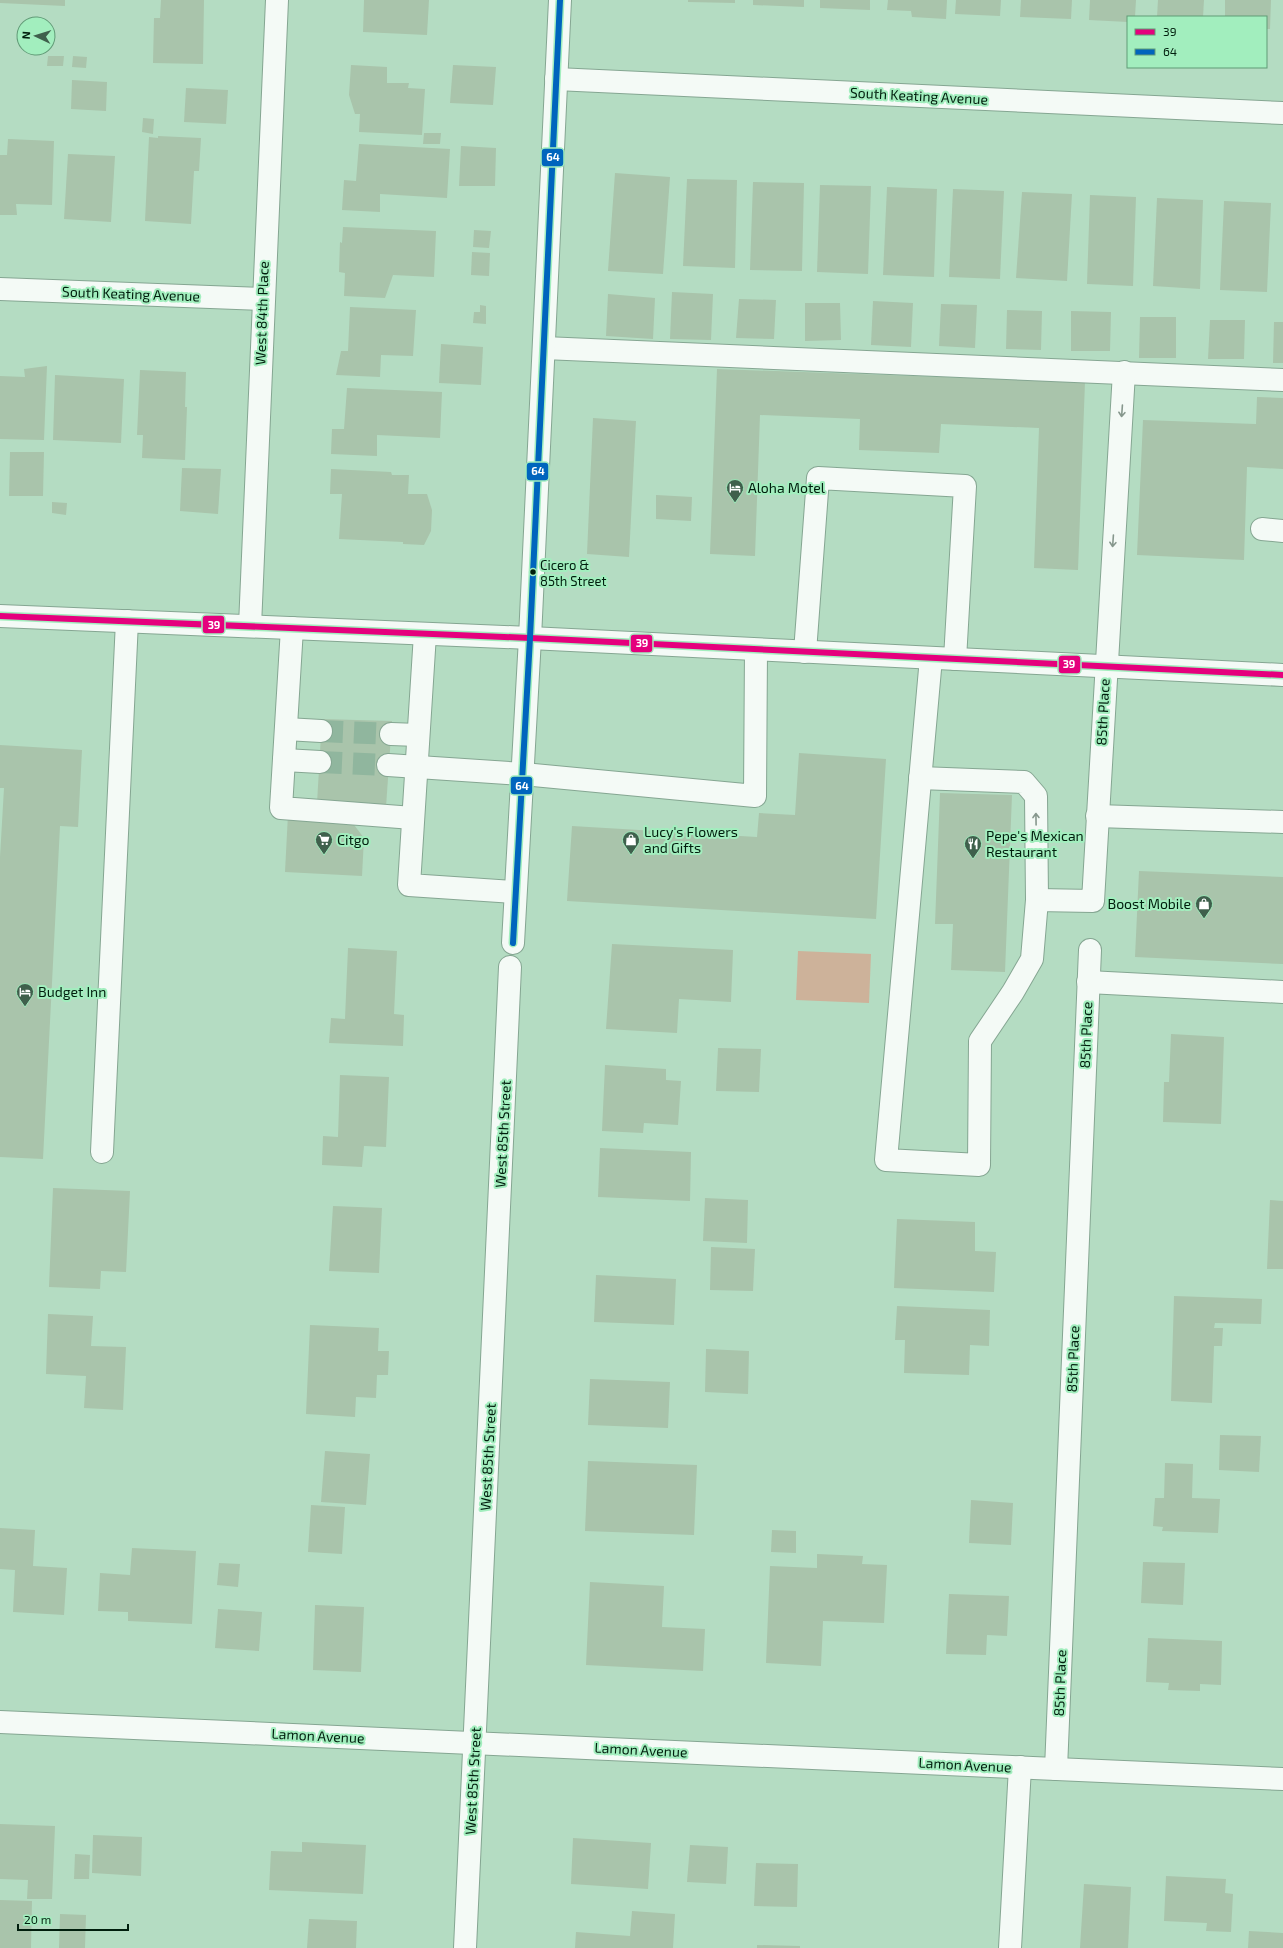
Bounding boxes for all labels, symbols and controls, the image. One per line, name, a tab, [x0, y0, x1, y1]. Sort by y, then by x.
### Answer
north arrow	[16, 16, 56, 56]
legend	[1127, 16, 1267, 68]
text: 39	[1163, 24, 1177, 38]
text: N	[19, 31, 32, 40]
text: 64	[1163, 44, 1177, 58]
street label: South Keating Avenue	[850, 83, 988, 108]
line badge: 64	[541, 148, 564, 167]
text: 64	[546, 150, 560, 163]
street label: West 84th Place	[251, 261, 272, 365]
street label: South Keating Avenue	[62, 283, 200, 304]
one-way arrow	[1118, 404, 1125, 417]
line badge: 64	[526, 462, 549, 481]
text: 64	[531, 464, 545, 477]
hotel icon: Aloha Motel	[725, 478, 745, 503]
place label: Aloha Motel	[748, 479, 826, 496]
one-way arrow	[1110, 534, 1117, 547]
place label: Cicero & 85th Street	[540, 557, 606, 589]
marker: Cicero & 85th Street	[528, 567, 538, 577]
line badge: 39	[202, 615, 225, 634]
text: 39	[208, 618, 220, 631]
line badge: 39	[630, 634, 653, 653]
text: 39	[636, 636, 648, 649]
line badge: 39	[1058, 655, 1081, 674]
text: 39	[1063, 657, 1075, 670]
street label: 85th Place	[1092, 678, 1113, 746]
line badge: 64	[510, 776, 533, 795]
text: 64	[515, 779, 529, 792]
one-way arrow	[1032, 813, 1040, 826]
place label: Lucy's Flowers and Gifts	[644, 823, 738, 856]
place label: Pepe's Mexican Restaurant	[986, 827, 1084, 860]
supermarket icon: Citgo	[314, 830, 334, 855]
shop icon: Lucy's Flowers and Gifts	[621, 830, 641, 855]
place label: Citgo	[337, 831, 370, 848]
restaurant icon: Pepe's Mexican Restaurant	[963, 834, 983, 859]
shop icon: Boost Mobile	[1194, 894, 1214, 919]
place label: Boost Mobile	[1107, 895, 1191, 912]
hotel icon: Budget Inn	[15, 982, 35, 1007]
place label: Budget Inn	[38, 983, 106, 1000]
street label: 85th Place	[1076, 1001, 1095, 1069]
street label: West 85th Street	[491, 1080, 514, 1188]
street label: 85th Place	[1063, 1325, 1082, 1393]
street label: West 85th Street	[476, 1403, 499, 1511]
street label: 85th Place	[1050, 1649, 1069, 1717]
street label: Lamon Avenue	[271, 1725, 365, 1746]
street label: West 85th Street	[461, 1727, 484, 1835]
street label: Lamon Avenue	[594, 1739, 688, 1760]
street label: Lamon Avenue	[918, 1754, 1012, 1775]
scale bar	[18, 1906, 128, 1932]
text: 20 m	[24, 1912, 51, 1926]

